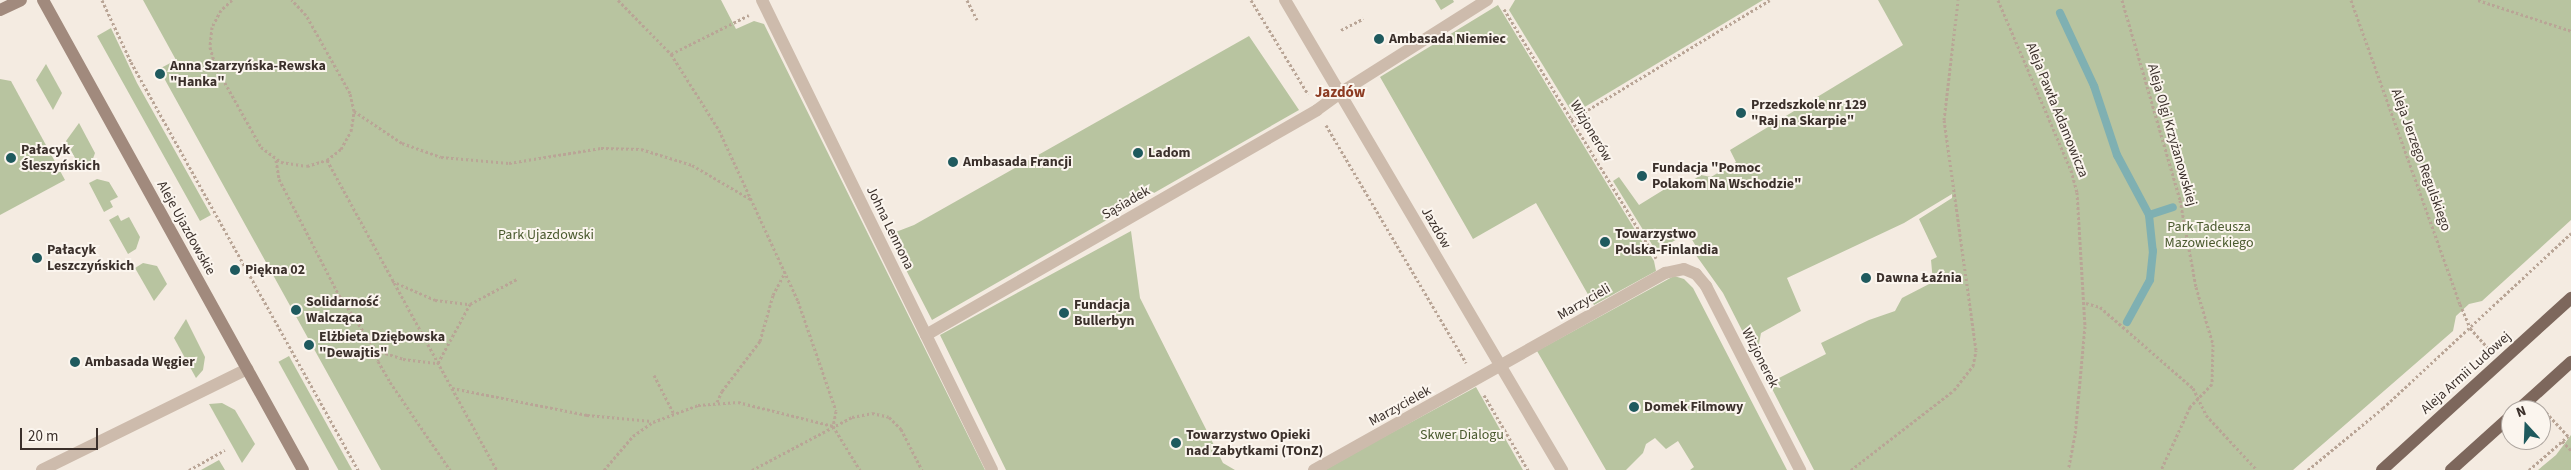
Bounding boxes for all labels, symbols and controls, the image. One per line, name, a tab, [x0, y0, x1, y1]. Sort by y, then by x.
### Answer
place label: Ambasada Niemiec	[1389, 31, 1506, 47]
marker: Ambasada Niemiec	[1373, 33, 1385, 45]
street label: Aleja Pawła Adamowicza	[2022, 40, 2092, 180]
place label: Anna Szarzyńska-Rewska "Hanka"	[170, 58, 326, 90]
street label: Aleja Olgi Krzyżanowskiej	[2144, 62, 2200, 208]
marker: Anna Szarzyńska-Rewska "Hanka"	[154, 68, 166, 80]
district label: Jazdów	[1315, 84, 1365, 102]
street label: Aleja Jerzego Regulskiego	[2387, 87, 2455, 233]
street label: Wizjonerów	[1566, 97, 1616, 165]
place label: Przedszkole nr 129 "Raj na Skarpie"	[1751, 97, 1867, 130]
marker: Przedszkole nr 129 "Raj na Skarpie"	[1735, 107, 1747, 119]
place label: Pałacyk Śleszyńskich	[21, 142, 100, 174]
place label: Ladom	[1148, 145, 1190, 161]
marker: Ladom	[1132, 147, 1144, 159]
marker: Pałacyk Śleszyńskich	[5, 152, 17, 164]
place label: Ambasada Francji	[963, 154, 1072, 170]
marker: Ambasada Francji	[947, 156, 959, 168]
place label: Fundacja "Pomoc Polakom Na Wschodzie"	[1652, 160, 1802, 192]
marker: Fundacja "Pomoc Polakom Na Wschodzie"	[1636, 170, 1648, 182]
street label: Aleje Ujazdowskie	[153, 178, 219, 278]
street label: Sąsiadek	[1099, 183, 1153, 223]
street label: Johna Lennona	[863, 184, 917, 272]
street label: Jazdów	[1417, 204, 1455, 252]
park label: Park Tadeusza Mazowieckiego	[2164, 219, 2254, 252]
place label: Towarzystwo Polska-Finlandia	[1615, 226, 1718, 258]
park label: Park Ujazdowski	[498, 227, 594, 243]
marker: Towarzystwo Polska-Finlandia	[1599, 236, 1611, 248]
place label: Pałacyk Leszczyńskich	[47, 242, 134, 274]
marker: Pałacyk Leszczyńskich	[31, 252, 43, 264]
place label: Piękna 02	[245, 262, 305, 278]
marker: Piękna 02	[229, 264, 241, 276]
place label: Dawna Łaźnia	[1876, 270, 1962, 286]
marker: Dawna Łaźnia	[1860, 272, 1872, 284]
street label: Marzycieli	[1555, 280, 1613, 324]
place label: Solidarność Walcząca	[306, 294, 379, 326]
place label: Fundacja Bullerbyn	[1074, 297, 1134, 330]
marker: Solidarność Walcząca	[290, 304, 302, 316]
marker: Fundacja Bullerbyn	[1058, 307, 1070, 319]
street label: Wizjonerek	[1738, 325, 1782, 391]
street label: Aleja Armii Ludowej	[2418, 328, 2514, 418]
place label: Elżbieta Dziębowska "Dewajtis"	[319, 329, 445, 362]
marker: Elżbieta Dziębowska "Dewajtis"	[303, 339, 315, 351]
place label: Ambasada Węgier	[85, 354, 195, 370]
marker: Ambasada Węgier	[69, 356, 81, 368]
street label: Marzycielek	[1366, 382, 1434, 430]
place label: Domek Filmowy	[1644, 399, 1743, 415]
north arrow	[2501, 400, 2551, 450]
marker: Domek Filmowy	[1628, 401, 1640, 413]
text: N	[2513, 401, 2529, 423]
scale bar	[22, 418, 100, 450]
text: 20 m	[28, 426, 58, 447]
place label: Towarzystwo Opieki nad Zabytkami (TOnZ)	[1186, 427, 1323, 460]
park label: Skwer Dialogu	[1420, 427, 1504, 443]
marker: Towarzystwo Opieki nad Zabytkami (TOnZ)	[1170, 437, 1182, 449]

